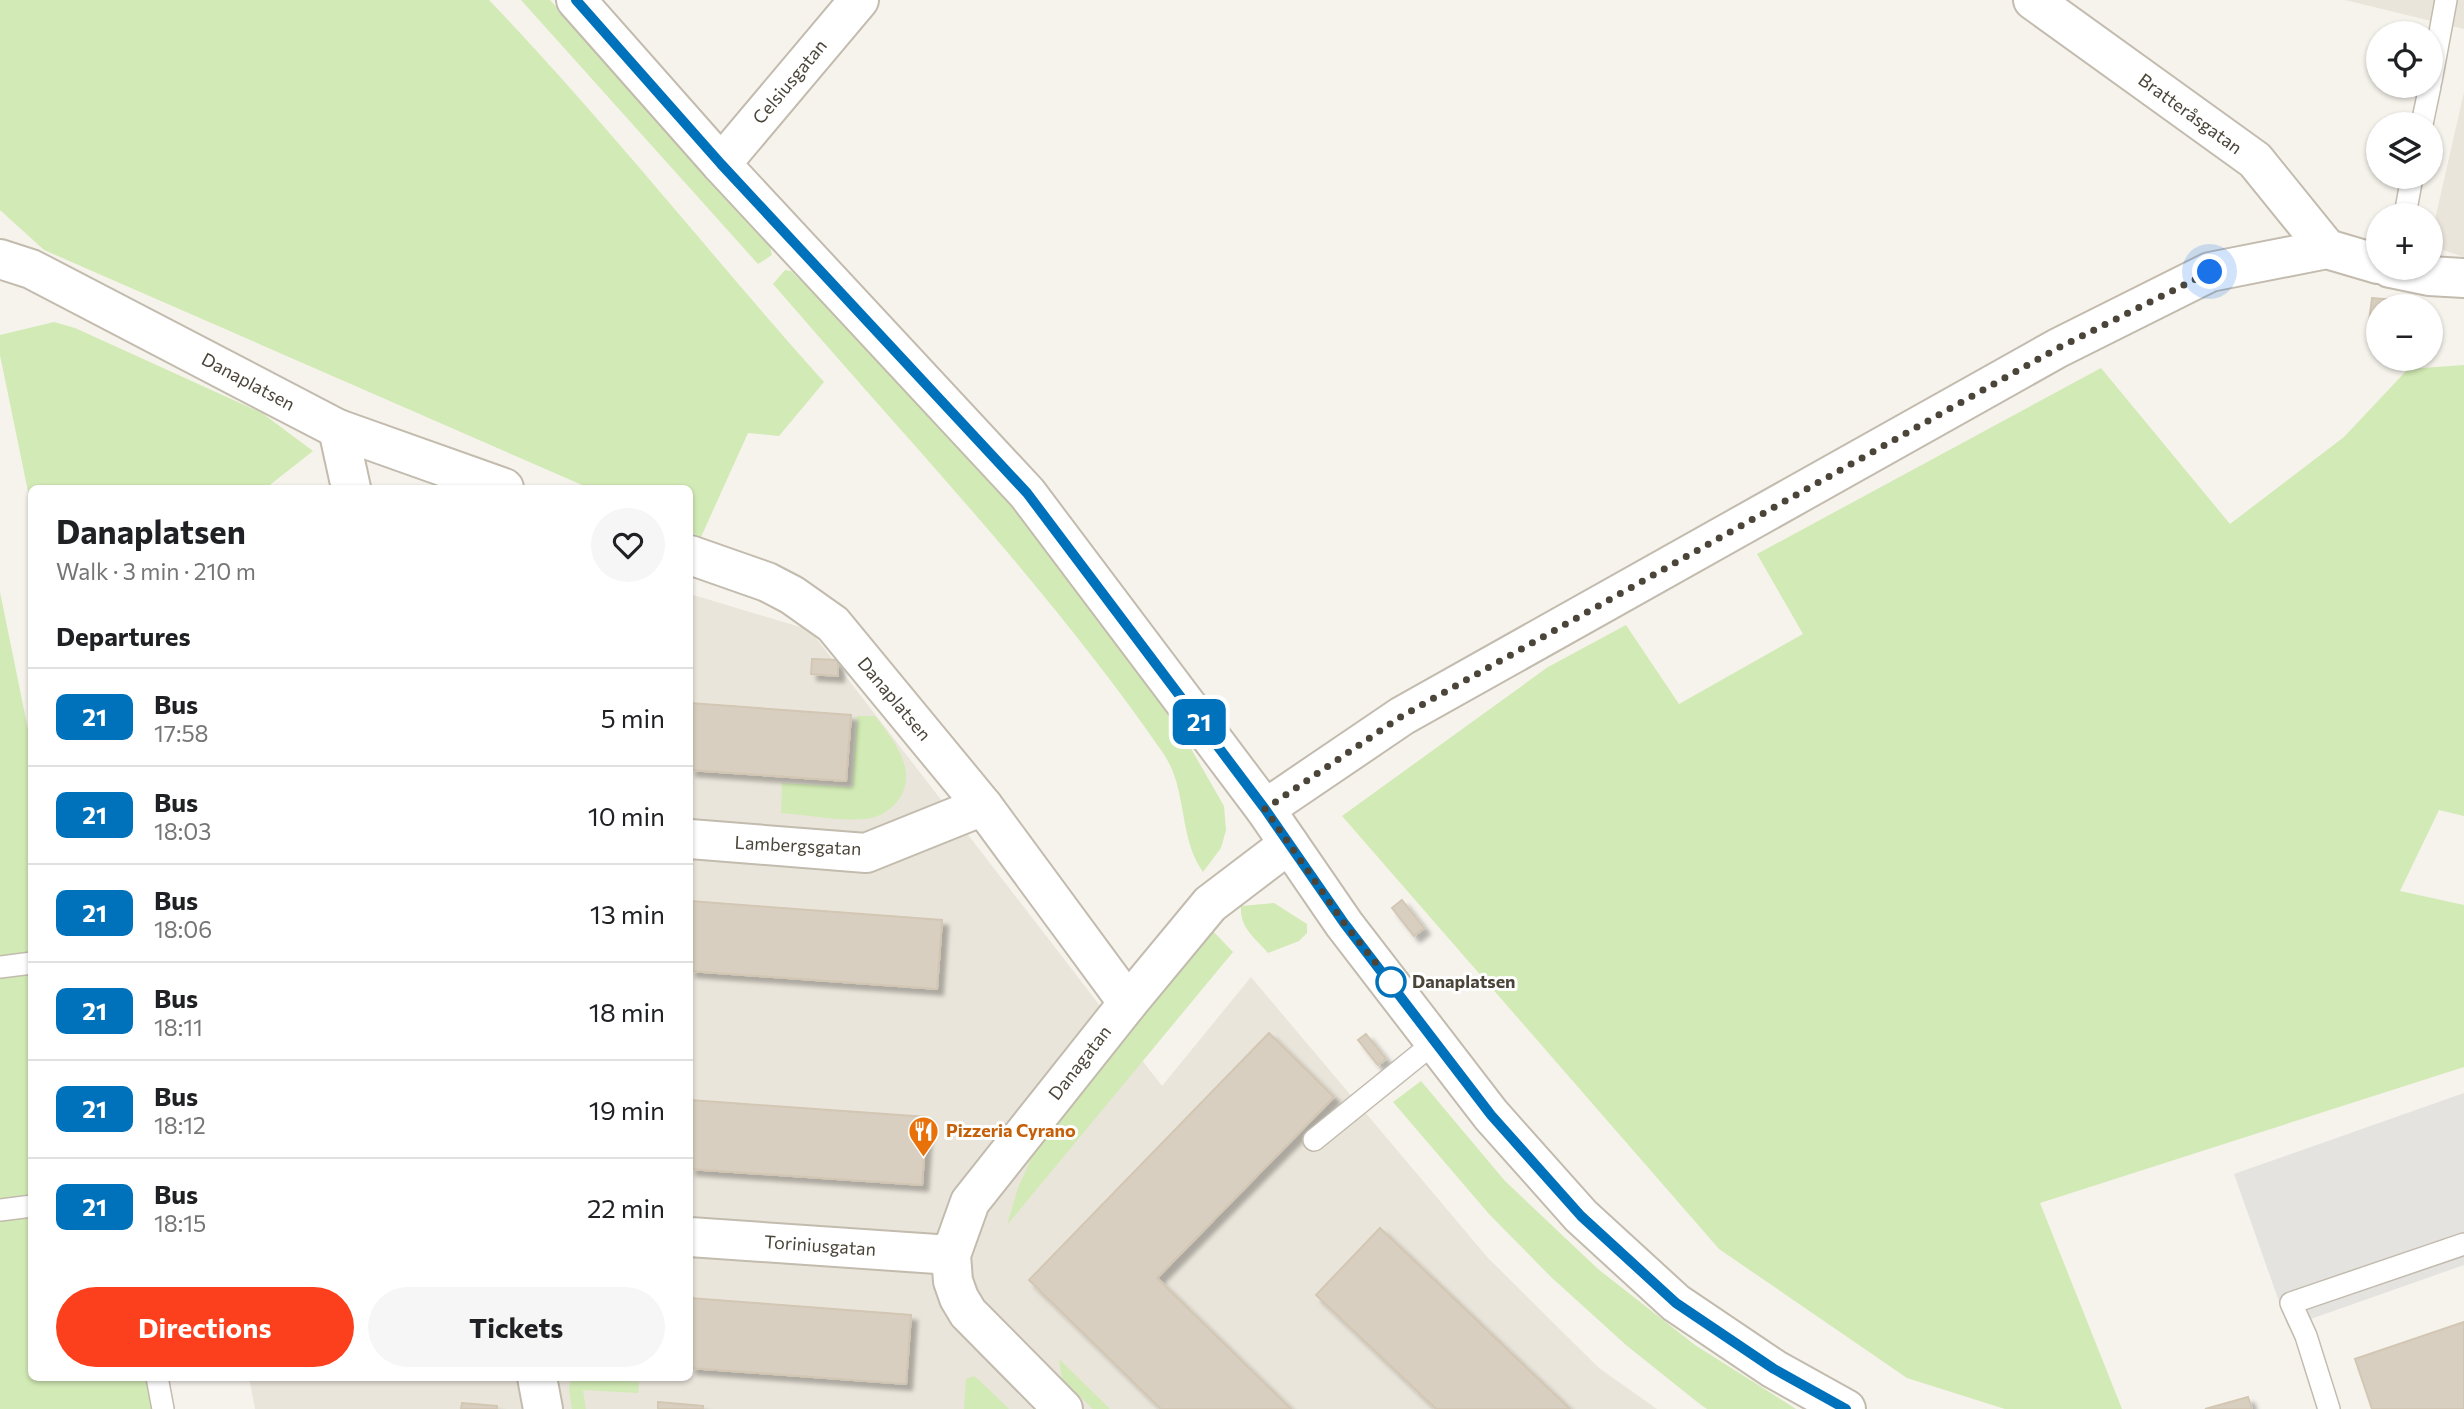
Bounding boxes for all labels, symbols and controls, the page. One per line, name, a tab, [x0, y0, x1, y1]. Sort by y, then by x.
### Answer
map controls	[2366, 21, 2443, 371]
button: locate	[2366, 21, 2443, 98]
street label: Celsiusgatan	[748, 35, 831, 128]
street label: Bratteråsgatan	[2134, 68, 2247, 158]
button: layers	[2366, 112, 2443, 189]
button: +	[2366, 203, 2443, 280]
your location	[2192, 254, 2227, 289]
button: −	[2366, 294, 2443, 371]
street label: Danaplatsen	[198, 347, 299, 415]
button: heart	[591, 508, 665, 582]
text: Danaplatsen	[56, 510, 246, 551]
text: Walk · 3 min · 210 m	[56, 557, 256, 585]
text: Departures	[56, 620, 191, 651]
street label: Danaplatsen	[853, 652, 936, 745]
text: Bus	[154, 688, 198, 719]
line badge: 21	[1168, 699, 1230, 745]
text: 21	[82, 702, 107, 731]
text: 5 min	[601, 702, 665, 733]
text: 21	[1187, 707, 1211, 736]
text: 17:58	[154, 719, 209, 747]
text: Bus	[154, 786, 198, 817]
text: 21	[82, 800, 107, 829]
text: 10 min	[588, 800, 665, 831]
text: 18:03	[154, 817, 211, 845]
street label: Lambergsgatan	[734, 831, 862, 859]
text: Bus	[154, 884, 198, 915]
text: 21	[82, 898, 107, 927]
text: 13 min	[590, 898, 665, 929]
text: 18:06	[154, 915, 212, 943]
marker: Danaplatsen	[1376, 967, 1406, 997]
place label: Danaplatsen	[1412, 970, 1516, 992]
text: Bus	[154, 982, 198, 1013]
text: 21	[82, 996, 107, 1025]
text: 18 min	[589, 996, 665, 1027]
text: 18:11	[154, 1013, 203, 1041]
street label: Danagatan	[1043, 1021, 1115, 1104]
text: Bus	[154, 1080, 198, 1111]
text: 21	[82, 1094, 107, 1123]
text: 19 min	[589, 1094, 665, 1125]
text: 18:12	[154, 1111, 206, 1139]
restaurant icon: Pizzeria Cyrano	[906, 1114, 940, 1158]
place label: Pizzeria Cyrano	[946, 1119, 1076, 1141]
text: Bus	[154, 1178, 198, 1209]
text: 21	[82, 1192, 107, 1221]
text: 22 min	[587, 1192, 665, 1223]
text: 18:15	[154, 1209, 206, 1237]
street label: Toriniusgatan	[763, 1230, 877, 1260]
button: Directions	[56, 1287, 354, 1367]
button: Tickets	[368, 1287, 665, 1367]

